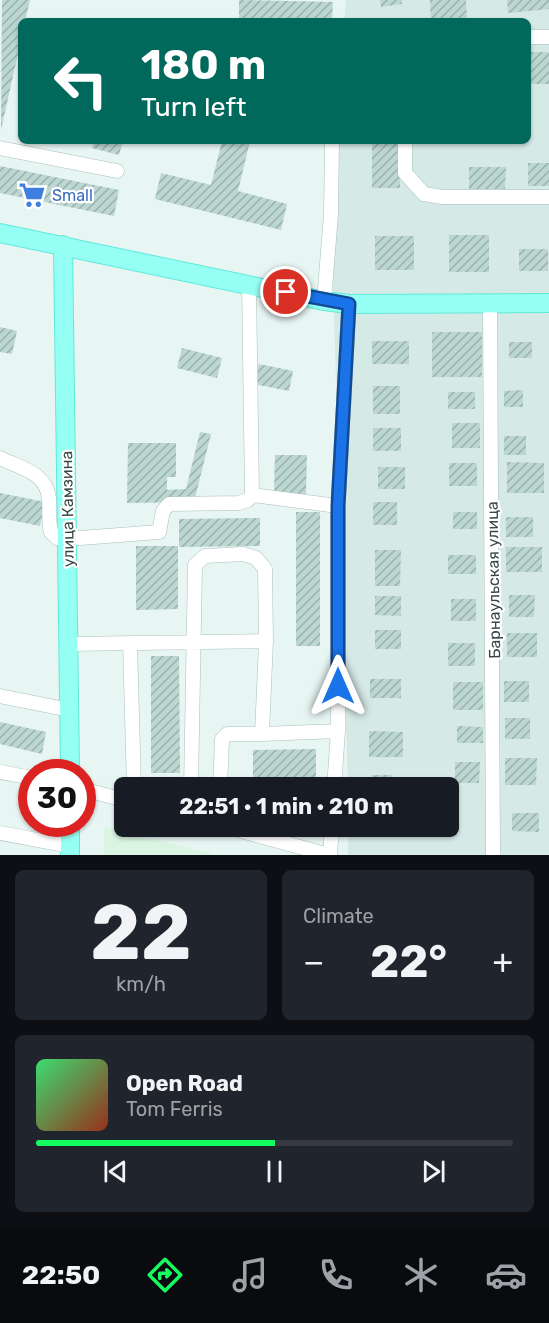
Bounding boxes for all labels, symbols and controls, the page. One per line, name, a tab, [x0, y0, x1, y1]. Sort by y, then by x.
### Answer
text: 180 m	[141, 40, 266, 90]
icon: left	[42, 42, 120, 120]
text: Turn left	[141, 91, 246, 123]
supermarket icon: Small	[17, 180, 47, 210]
place label: Small	[52, 186, 93, 205]
pin	[260, 266, 311, 317]
icon: arrive	[269, 275, 302, 308]
street label: улица Камзина	[57, 451, 78, 567]
street label: Барнаульская улица	[483, 501, 504, 659]
position arrow	[306, 654, 370, 718]
speed limit sign: 30	[18, 759, 96, 837]
text: 22:51 · 1 min · 210 m	[179, 793, 394, 820]
text: 22	[90, 886, 192, 979]
text: Climate	[303, 904, 374, 928]
text: 22°	[370, 935, 447, 988]
text: −	[303, 942, 324, 981]
text: +	[492, 942, 513, 981]
text: km/h	[116, 972, 166, 996]
text: Open Road	[126, 1070, 243, 1097]
text: Tom Ferris	[126, 1097, 223, 1121]
icon: previous	[99, 1155, 132, 1188]
icon: pause	[258, 1155, 291, 1188]
icon: next	[417, 1155, 450, 1188]
icon: directions	[144, 1254, 186, 1296]
icon: music	[229, 1254, 271, 1296]
icon: phone	[315, 1254, 357, 1296]
icon: climate	[400, 1254, 442, 1296]
icon: car	[485, 1254, 527, 1296]
text: 22:50	[22, 1259, 100, 1291]

